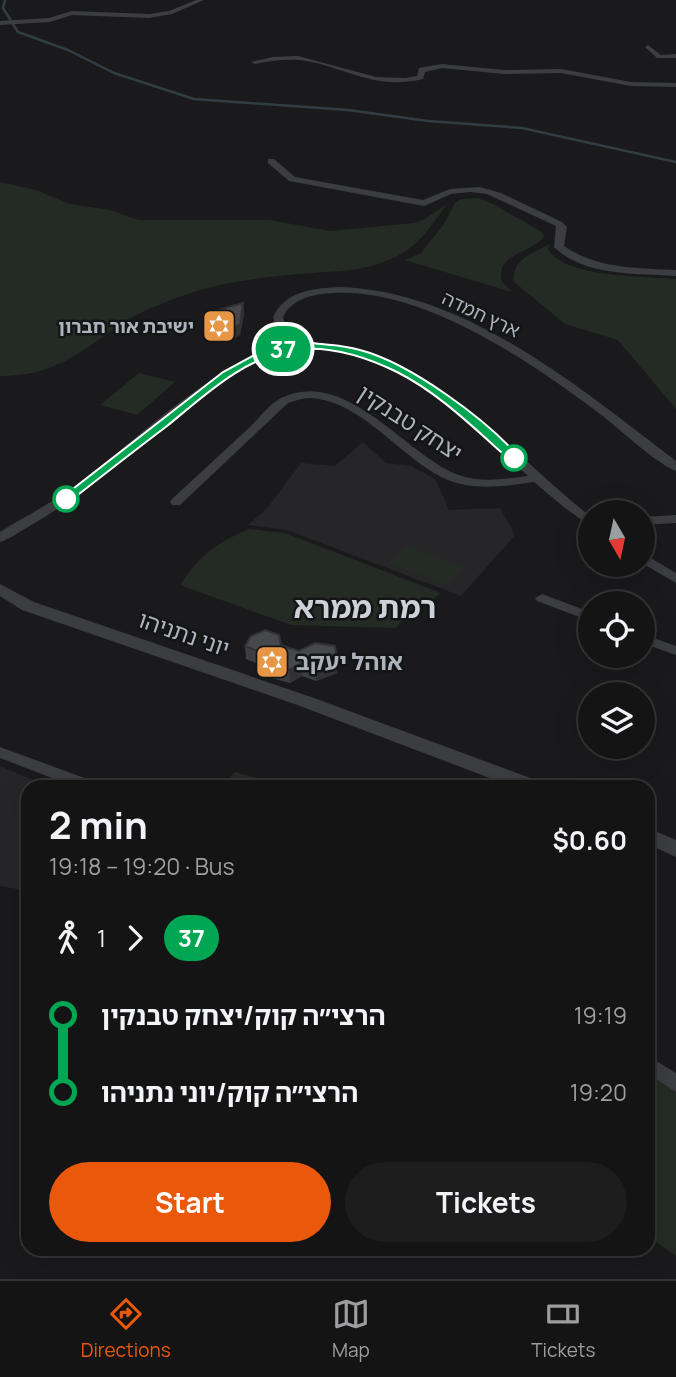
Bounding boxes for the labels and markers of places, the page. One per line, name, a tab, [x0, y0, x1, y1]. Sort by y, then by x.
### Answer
synagogue icon: ישיבת אור חברון	[200, 307, 238, 345]
place label: ישיבת אור חברון	[58, 313, 194, 339]
unlabelled marker	[501, 445, 527, 471]
unlabelled marker	[53, 486, 79, 512]
synagogue icon: אוהל יעקב	[253, 643, 291, 681]
place label: אוהל יעקב	[296, 645, 403, 677]

